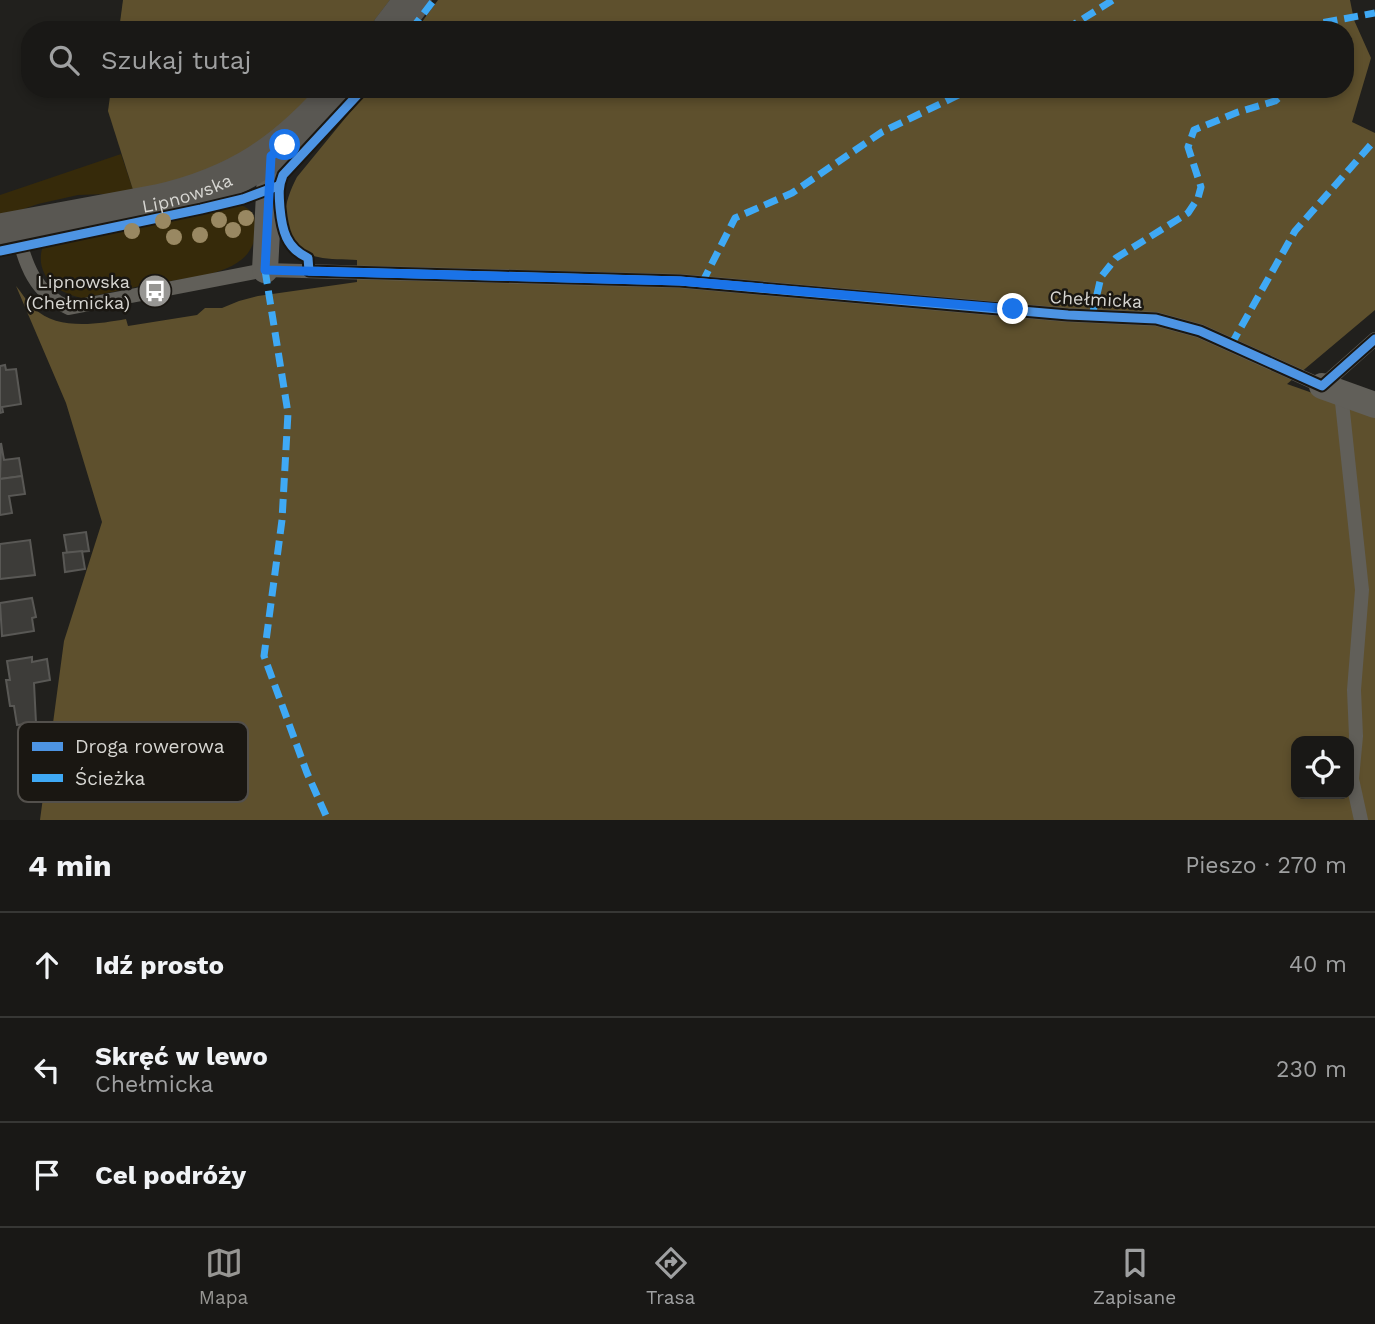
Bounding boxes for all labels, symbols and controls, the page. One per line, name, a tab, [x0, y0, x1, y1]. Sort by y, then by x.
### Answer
search box	[21, 21, 1354, 98]
icon: search	[45, 41, 83, 79]
text: Szukaj tutaj	[101, 45, 251, 75]
route start	[269, 129, 300, 160]
street label: Lipnowska	[140, 169, 235, 216]
place label: Lipnowska (Chełmicka)	[26, 271, 130, 313]
bus stop icon: Lipnowska (Chełmicka)	[136, 272, 174, 310]
street label: Chełmicka	[1049, 286, 1143, 312]
route end	[997, 293, 1028, 324]
legend	[18, 722, 248, 802]
text: Droga rowerowa	[75, 735, 225, 758]
map controls	[1291, 736, 1354, 799]
button: locate	[1291, 736, 1354, 799]
text: Ścieżka	[75, 767, 146, 790]
text: 4 min	[28, 848, 112, 883]
text: Pieszo · 270 m	[1185, 852, 1347, 879]
icon: ahead	[28, 946, 66, 984]
text: Idź prosto	[95, 950, 224, 980]
text: 40 m	[1289, 951, 1347, 978]
text: Skręć w lewo	[95, 1041, 268, 1071]
icon: left	[28, 1051, 66, 1089]
text: 230 m	[1276, 1056, 1347, 1083]
text: Chełmicka	[95, 1071, 214, 1098]
icon: arrive	[28, 1156, 66, 1194]
text: Cel podróży	[95, 1160, 246, 1190]
tab: Mapa	[199, 1244, 248, 1309]
tab: Trasa	[646, 1244, 695, 1309]
tab: Zapisane	[1093, 1244, 1176, 1309]

